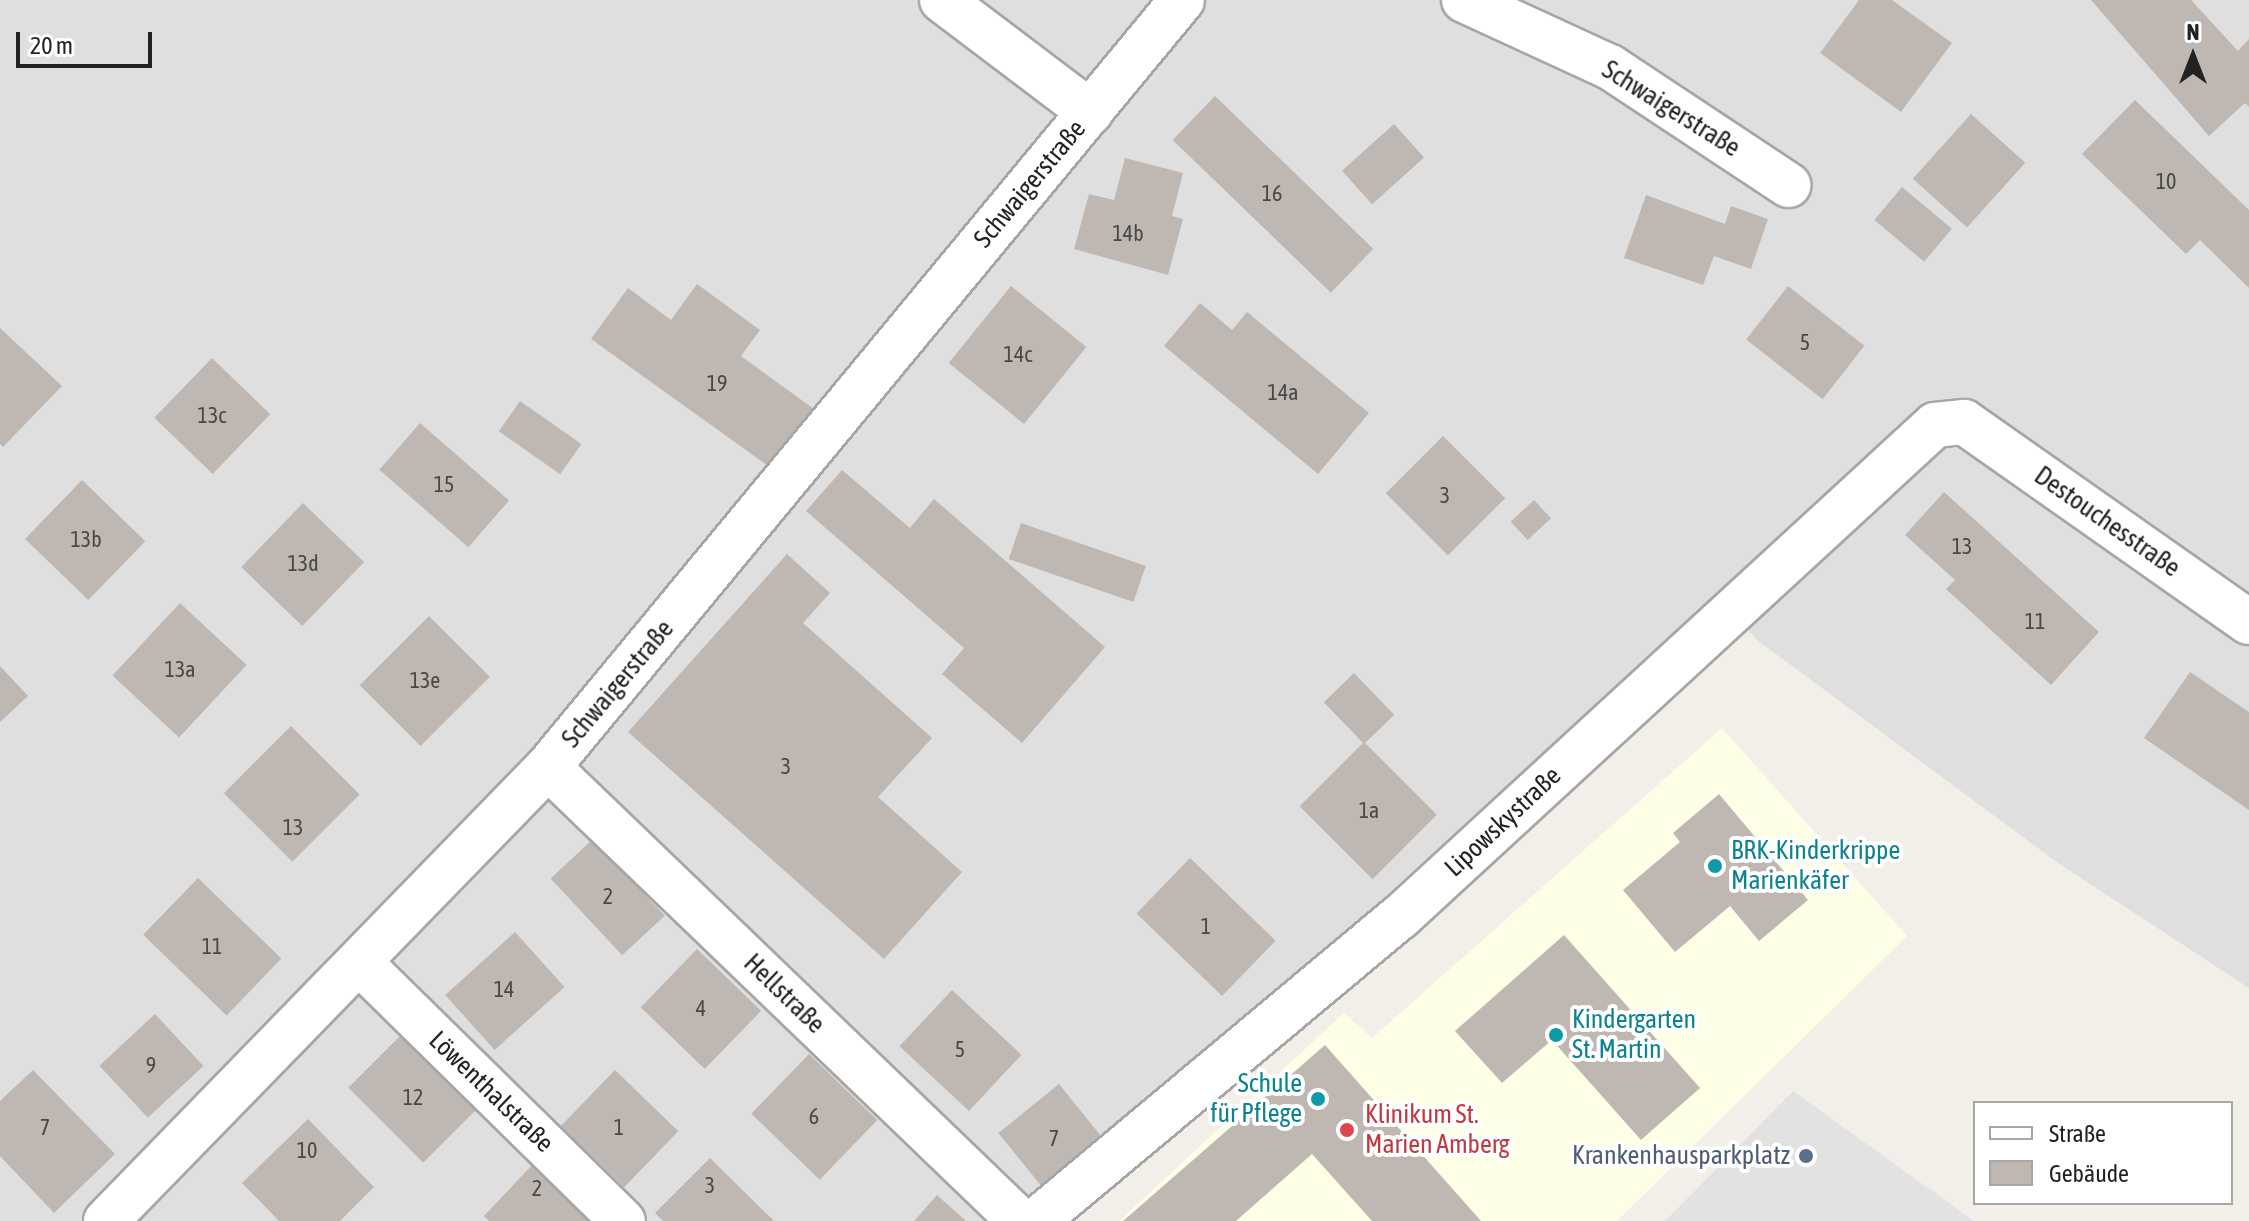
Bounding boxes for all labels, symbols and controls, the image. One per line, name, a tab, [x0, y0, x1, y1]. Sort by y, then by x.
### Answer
scale bar	[20, 16, 156, 66]
north arrow	[2153, 16, 2233, 96]
text: N	[2187, 19, 2199, 45]
text: 20 m	[30, 32, 73, 59]
street label: Schwaigerstraße	[1596, 54, 1746, 164]
street label: Schwaigerstraße	[968, 114, 1092, 254]
house number: 10	[2156, 169, 2176, 195]
house number: 16	[1262, 181, 1282, 207]
house number: 14b	[1112, 221, 1144, 247]
house number: 5	[1800, 330, 1810, 356]
house number: 14c	[1004, 342, 1032, 368]
house number: 19	[707, 371, 727, 397]
house number: 14a	[1268, 380, 1298, 406]
house number: 13c	[198, 403, 226, 429]
street label: Destouchesstraße	[2028, 460, 2186, 584]
house number: 15	[434, 472, 454, 498]
house number: 3	[1440, 483, 1450, 509]
house number: 13b	[70, 527, 102, 553]
house number: 13	[1952, 534, 1972, 560]
house number: 13d	[287, 551, 319, 577]
house number: 11	[2025, 609, 2045, 635]
street label: Schwaigerstraße	[556, 614, 680, 754]
house number: 13a	[165, 657, 195, 683]
house number: 13e	[410, 668, 440, 694]
house number: 3	[781, 754, 791, 780]
street label: Lipowskystraße	[1439, 760, 1567, 884]
house number: 1a	[1359, 798, 1379, 824]
house number: 13	[283, 815, 303, 841]
place label: BRK-Kinderkrippe Marienkäfer	[1731, 835, 1900, 896]
marker: BRK-Kinderkrippe Marienkäfer	[1706, 857, 1724, 875]
house number: 2	[603, 884, 613, 910]
house number: 1	[1201, 914, 1211, 940]
house number: 11	[202, 934, 222, 960]
street label: Hellstraße	[737, 948, 831, 1040]
house number: 14	[494, 977, 514, 1003]
house number: 4	[696, 996, 706, 1022]
place label: Kindergarten St. Martin	[1572, 1004, 1696, 1066]
street label: Löwenthalstraße	[422, 1025, 560, 1159]
marker: Kindergarten St. Martin	[1547, 1026, 1565, 1044]
house number: 5	[955, 1037, 965, 1063]
house number: 9	[146, 1053, 156, 1079]
place label: Schule für Pflege	[1210, 1068, 1302, 1130]
house number: 12	[403, 1085, 423, 1111]
marker: Schule für Pflege	[1309, 1090, 1327, 1108]
place label: Klinikum St. Marien Amberg	[1365, 1099, 1510, 1160]
legend	[1973, 1101, 2233, 1205]
house number: 6	[809, 1104, 819, 1130]
house number: 7	[40, 1115, 50, 1141]
house number: 1	[614, 1115, 624, 1141]
marker: Klinikum St. Marien Amberg	[1336, 1119, 1358, 1141]
text: Straße	[2049, 1120, 2106, 1147]
house number: 7	[1049, 1126, 1059, 1152]
house number: 10	[297, 1138, 317, 1164]
place label: Krankenhausparkplatz	[1572, 1140, 1790, 1172]
marker: Krankenhausparkplatz	[1797, 1147, 1815, 1165]
text: Gebäude	[2049, 1160, 2129, 1187]
house number: 3	[705, 1173, 715, 1199]
house number: 2	[532, 1176, 542, 1202]

